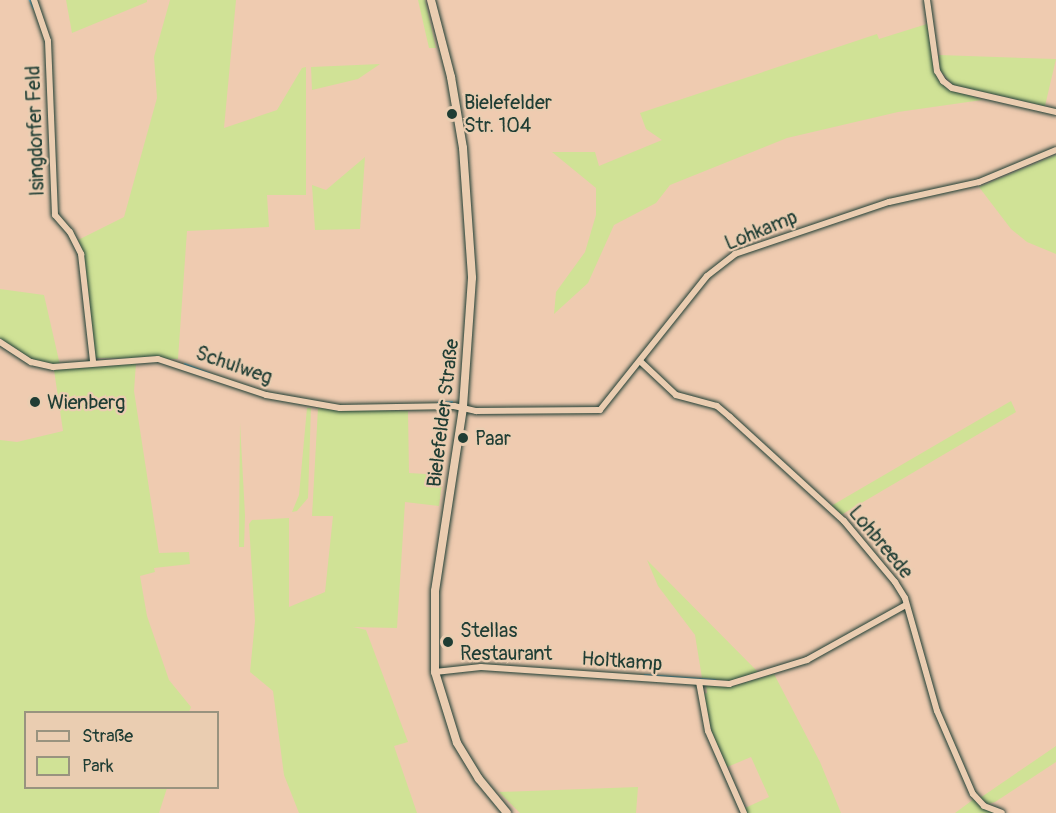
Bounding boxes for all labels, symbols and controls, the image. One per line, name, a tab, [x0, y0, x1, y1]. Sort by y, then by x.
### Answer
street label: Isingdorfer Feld	[21, 65, 49, 197]
place label: Bielefelder Str. 104	[464, 90, 552, 137]
marker: Bielefelder Str. 104	[445, 107, 459, 121]
street label: Lohkamp	[721, 205, 801, 255]
street label: Bielefelder Straße	[422, 338, 464, 488]
street label: Schulweg	[193, 341, 275, 389]
place label: Wienberg	[47, 390, 125, 414]
marker: Wienberg	[28, 395, 42, 409]
place label: Paar	[475, 426, 511, 450]
marker: Paar	[456, 431, 470, 445]
street label: Lohbreede	[844, 501, 918, 583]
place label: Stellas Restaurant	[460, 618, 552, 665]
marker: Stellas Restaurant	[441, 635, 455, 649]
street label: Holtkamp	[581, 646, 663, 676]
legend	[24, 711, 219, 789]
text: Straße	[82, 725, 133, 748]
text: Park	[82, 755, 114, 778]

